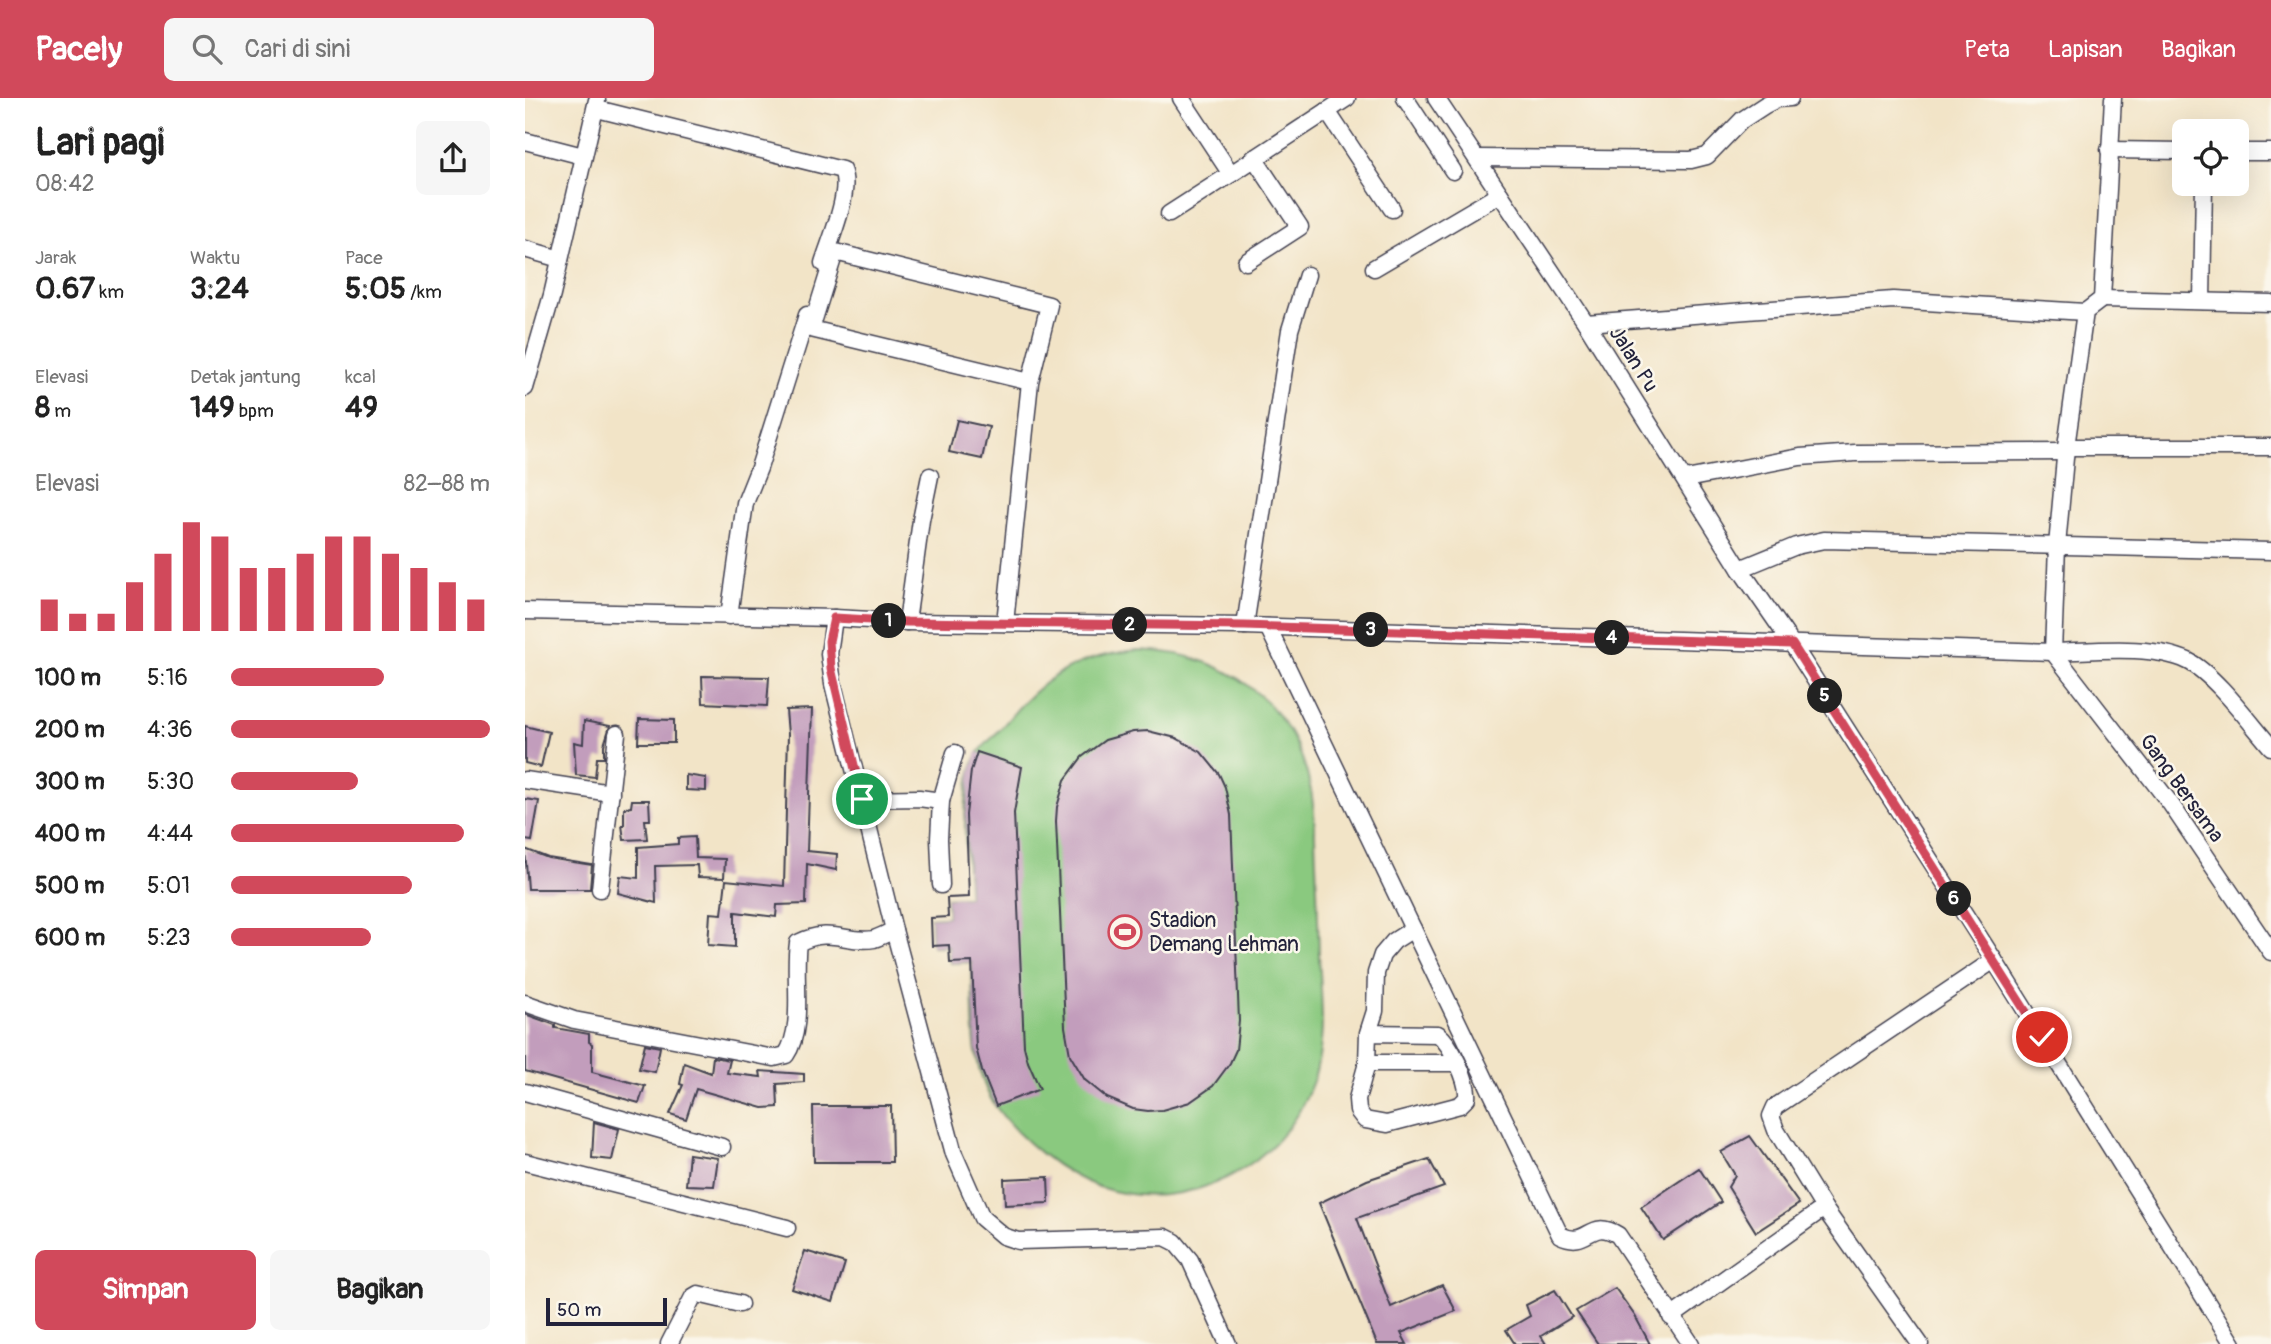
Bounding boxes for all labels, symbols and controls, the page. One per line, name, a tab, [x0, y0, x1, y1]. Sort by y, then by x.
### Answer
search box	[164, 18, 654, 81]
text: Pacely	[35, 29, 122, 70]
icon: search	[188, 30, 226, 68]
text: Cari di sini	[244, 33, 350, 65]
text: Peta	[1964, 35, 2010, 64]
text: Lapisan	[2048, 35, 2123, 64]
text: Bagikan	[2161, 35, 2236, 64]
text: Lari pagi	[35, 119, 164, 167]
map controls	[2172, 119, 2249, 196]
button: locate	[2172, 119, 2249, 196]
button: share	[416, 121, 490, 195]
text: 08:42	[35, 169, 95, 198]
text: Jarak	[35, 246, 76, 270]
text: Waktu	[190, 246, 240, 270]
text: Pace	[345, 246, 383, 270]
text: 0.67	[35, 270, 95, 307]
text: 3:24	[190, 270, 249, 307]
text: 5:05	[345, 270, 406, 307]
text: km	[95, 280, 124, 304]
text: /km	[406, 280, 442, 304]
street label: Jalan Pu	[1603, 321, 1664, 397]
text: Elevasi	[35, 365, 88, 389]
text: Detak jantung	[190, 365, 301, 389]
text: kcal	[345, 365, 376, 389]
text: 8	[35, 389, 50, 426]
text: 149	[190, 389, 235, 426]
text: 49	[345, 389, 378, 426]
text: m	[50, 399, 71, 423]
text: bpm	[235, 399, 274, 423]
text: Elevasi	[35, 469, 99, 498]
text: 82–88 m	[403, 469, 490, 498]
pin: 1	[871, 603, 907, 638]
text: 1	[885, 608, 892, 632]
pin: 2	[1113, 608, 1147, 642]
text: 2	[1124, 612, 1135, 636]
pin: 3	[1353, 612, 1389, 648]
text: 3	[1365, 617, 1376, 641]
pin: 4	[1595, 620, 1629, 656]
text: 4	[1606, 625, 1617, 649]
text: 100 m	[35, 663, 101, 692]
text: 5:16	[147, 663, 188, 692]
pin: 5	[1807, 678, 1843, 714]
text: 5	[1819, 683, 1830, 707]
text: 200 m	[35, 715, 105, 744]
text: 4:36	[147, 715, 193, 744]
street label: Gang Bersama	[2133, 729, 2230, 848]
text: 300 m	[35, 767, 105, 796]
text: 5:30	[147, 767, 194, 796]
pin	[832, 769, 892, 829]
icon: arrive	[843, 780, 881, 818]
text: 400 m	[35, 819, 105, 848]
text: 4:44	[147, 819, 193, 848]
text: 500 m	[35, 871, 104, 900]
text: 5:01	[147, 871, 190, 900]
pin: 6	[1937, 882, 1971, 916]
text: 6	[1948, 886, 1959, 910]
place label: Stadion Demang Lehman	[1149, 907, 1299, 958]
sports icon: Stadion Demang Lehman	[1106, 913, 1144, 951]
text: 600 m	[35, 923, 105, 952]
text: 5:23	[147, 923, 191, 952]
pin	[2012, 1007, 2072, 1067]
icon: check	[2023, 1018, 2061, 1056]
button: Simpan	[35, 1250, 256, 1330]
button: Bagikan	[270, 1250, 490, 1330]
scale bar	[546, 1295, 667, 1327]
text: 50 m	[557, 1298, 601, 1322]

